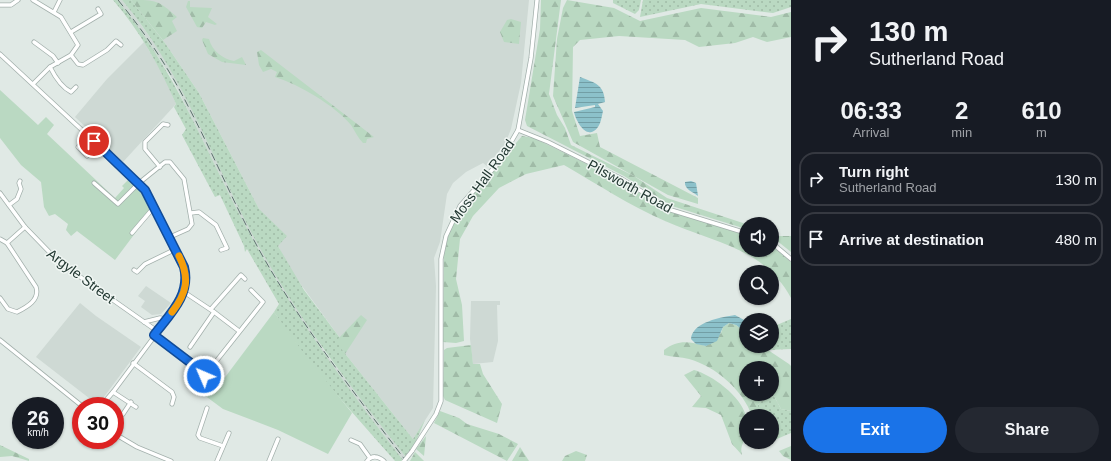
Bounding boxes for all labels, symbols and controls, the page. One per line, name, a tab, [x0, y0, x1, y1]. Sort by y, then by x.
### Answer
icon: right	[803, 16, 855, 68]
text: 130 m	[869, 16, 948, 47]
text: Sutherland Road	[869, 49, 1004, 69]
text: 06:33	[840, 97, 902, 124]
text: 2	[955, 97, 968, 124]
text: 610	[1022, 97, 1062, 124]
pin	[77, 124, 111, 158]
text: Arrival	[853, 125, 890, 140]
text: min	[951, 125, 972, 140]
text: m	[1036, 125, 1047, 140]
icon: arrive	[83, 130, 105, 152]
street label: Moss Hall Road	[446, 136, 518, 226]
street label: Pilsworth Road	[585, 156, 675, 216]
text: Turn right	[839, 163, 909, 180]
icon: right	[805, 168, 827, 190]
text: 130 m	[1055, 171, 1097, 188]
text: Sutherland Road	[839, 180, 937, 195]
map controls	[739, 217, 779, 449]
button: sound	[739, 217, 779, 257]
icon: arrive	[805, 228, 827, 250]
text: Arrive at destination	[839, 231, 984, 248]
text: 480 m	[1055, 231, 1097, 248]
street label: Argyle Street	[44, 245, 118, 307]
button: search	[739, 265, 779, 305]
button: layers	[739, 313, 779, 353]
position arrow	[183, 355, 225, 397]
button: +	[739, 361, 779, 401]
speed limit sign: 30	[72, 397, 124, 449]
text: 26	[27, 407, 49, 429]
button: Exit	[803, 407, 947, 453]
button: Share	[955, 407, 1099, 453]
button: −	[739, 409, 779, 449]
text: km/h	[27, 427, 49, 438]

